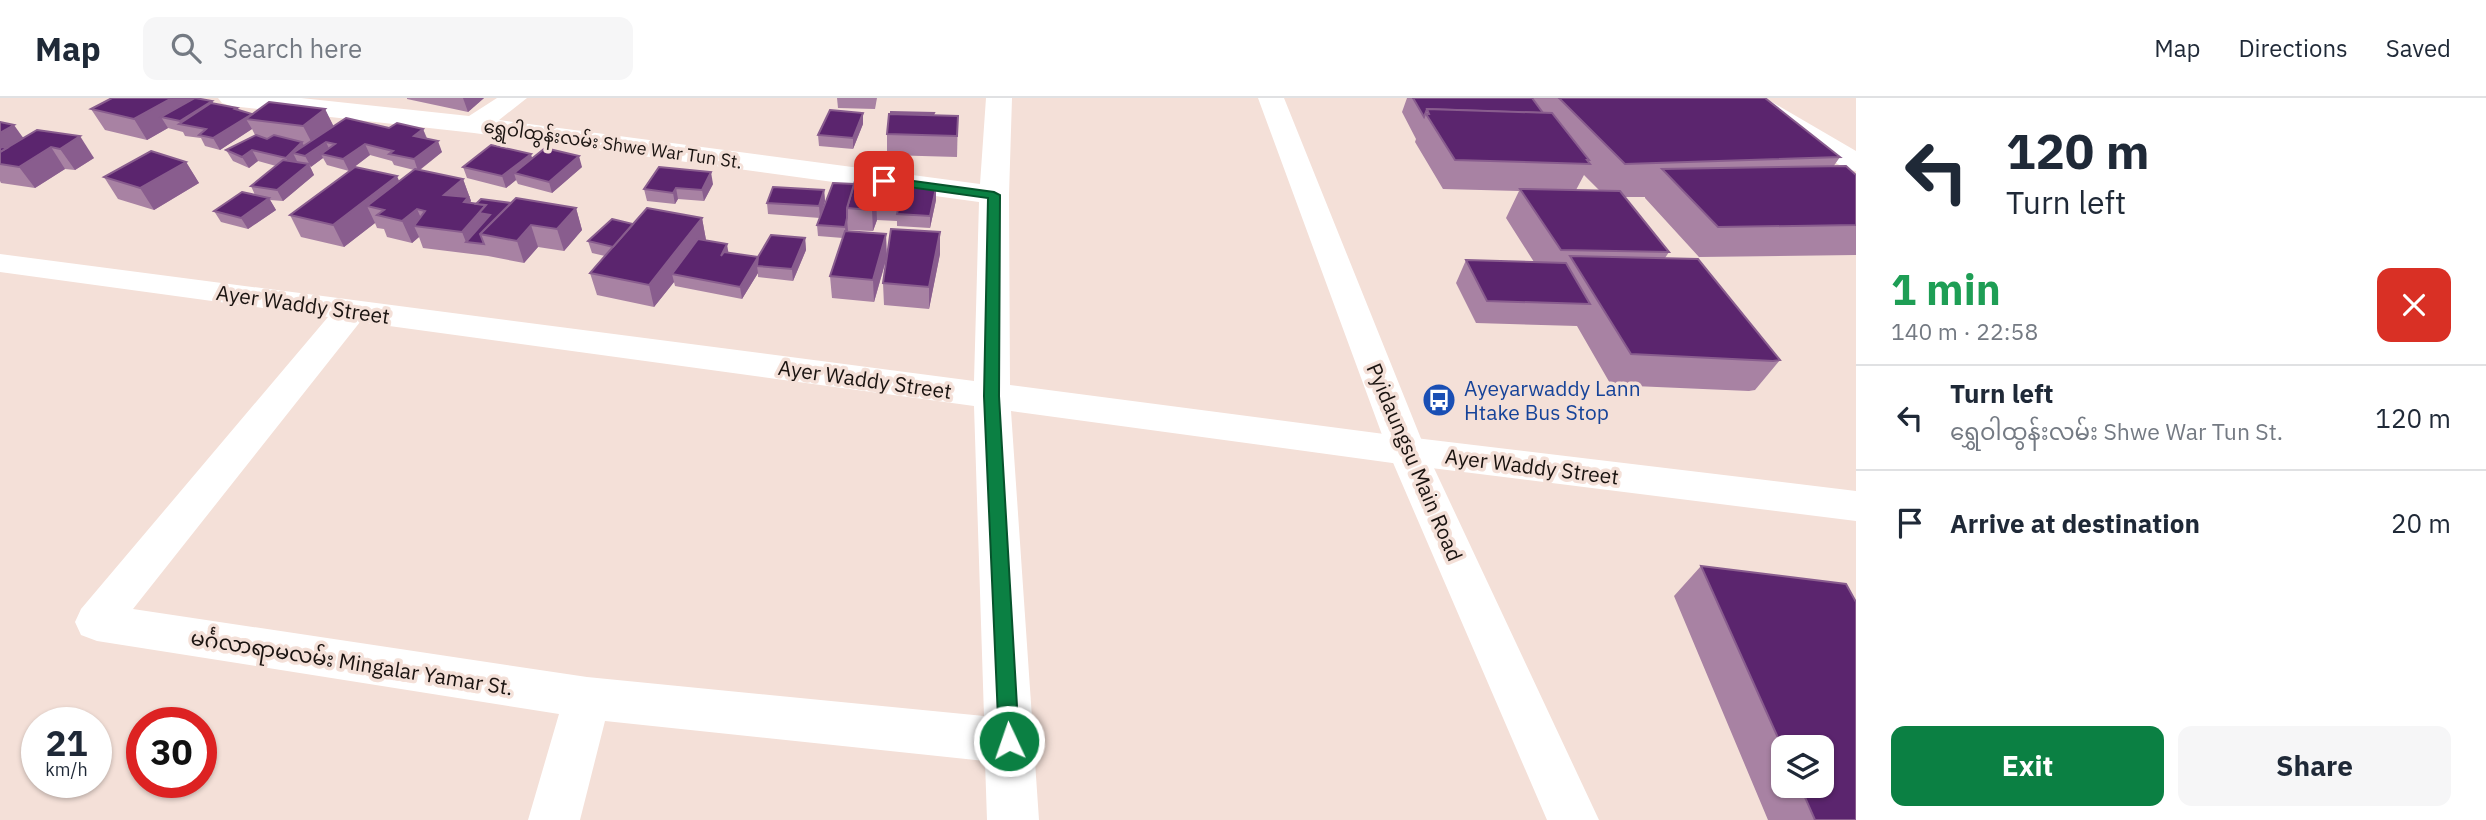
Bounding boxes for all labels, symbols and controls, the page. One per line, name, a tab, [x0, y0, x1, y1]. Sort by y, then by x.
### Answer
search box	[143, 17, 633, 80]
text: Map	[35, 27, 101, 70]
icon: search	[167, 29, 205, 67]
text: Search here	[223, 31, 362, 65]
text: Map	[2154, 32, 2200, 64]
text: Directions	[2238, 32, 2348, 64]
text: Saved	[2386, 32, 2451, 64]
street label: ရွှေဝါထွန်းလမ်း Shwe War Tun St.	[482, 113, 744, 177]
text: 120 m	[2006, 119, 2150, 182]
icon: left	[1891, 126, 1982, 217]
pin	[854, 151, 914, 211]
icon: arrive	[865, 162, 903, 200]
text: Turn left	[2006, 181, 2126, 223]
text: 1 min	[1891, 262, 2001, 317]
button: close	[2377, 268, 2451, 342]
street label: Ayer Waddy Street	[214, 278, 392, 330]
text: 140 m · 22:58	[1891, 316, 2038, 346]
street label: Ayer Waddy Street	[776, 353, 954, 405]
street label: Pyidaungsu Main Road	[1361, 359, 1469, 565]
place label: Ayeyarwaddy Lann Htake Bus Stop	[1464, 374, 1641, 426]
text: Turn left	[1950, 376, 2053, 410]
bus stop icon: Ayeyarwaddy Lann Htake Bus Stop	[1420, 381, 1458, 419]
icon: left	[1891, 399, 1929, 437]
text: 120 m	[2375, 401, 2451, 435]
text: ရွှေဝါထွန်းလမ်း Shwe War Tun St.	[1950, 416, 2283, 446]
street label: Ayer Waddy Street	[1444, 441, 1620, 491]
icon: arrive	[1891, 504, 1929, 542]
text: Arrive at destination	[1950, 506, 2200, 540]
text: 20 m	[2391, 506, 2451, 540]
street label: မင်္ဂလာရာမလမ်း Mingalar Yamar St.	[188, 622, 515, 705]
position arrow	[972, 704, 1046, 778]
speed limit sign: 30	[126, 707, 217, 798]
text: 21	[45, 720, 88, 766]
button: Exit	[1891, 726, 2164, 806]
button: Share	[2178, 726, 2451, 806]
map controls	[1771, 735, 1834, 798]
button: layers	[1771, 735, 1834, 798]
text: km/h	[45, 758, 88, 781]

